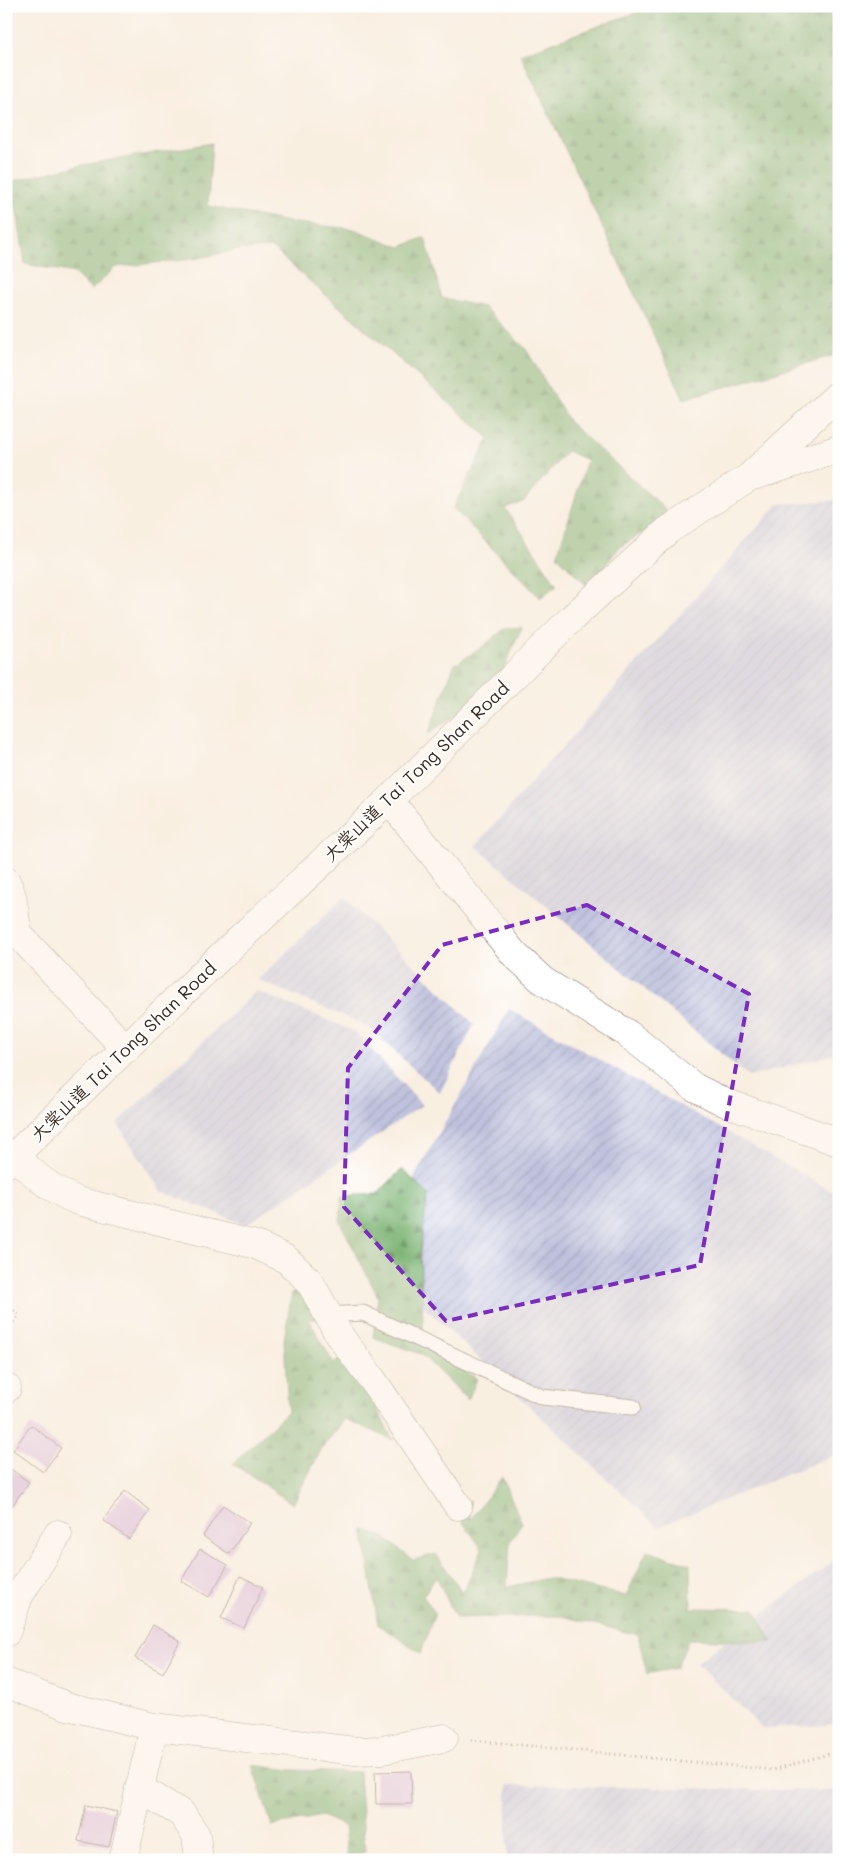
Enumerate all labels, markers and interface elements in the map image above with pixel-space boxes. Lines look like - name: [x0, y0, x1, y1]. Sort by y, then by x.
- street label: 大棠山道 Tai Tong Shan Road: [318, 676, 514, 866]
- street label: 大棠山道 Tai Tong Shan Road: [25, 956, 221, 1146]

